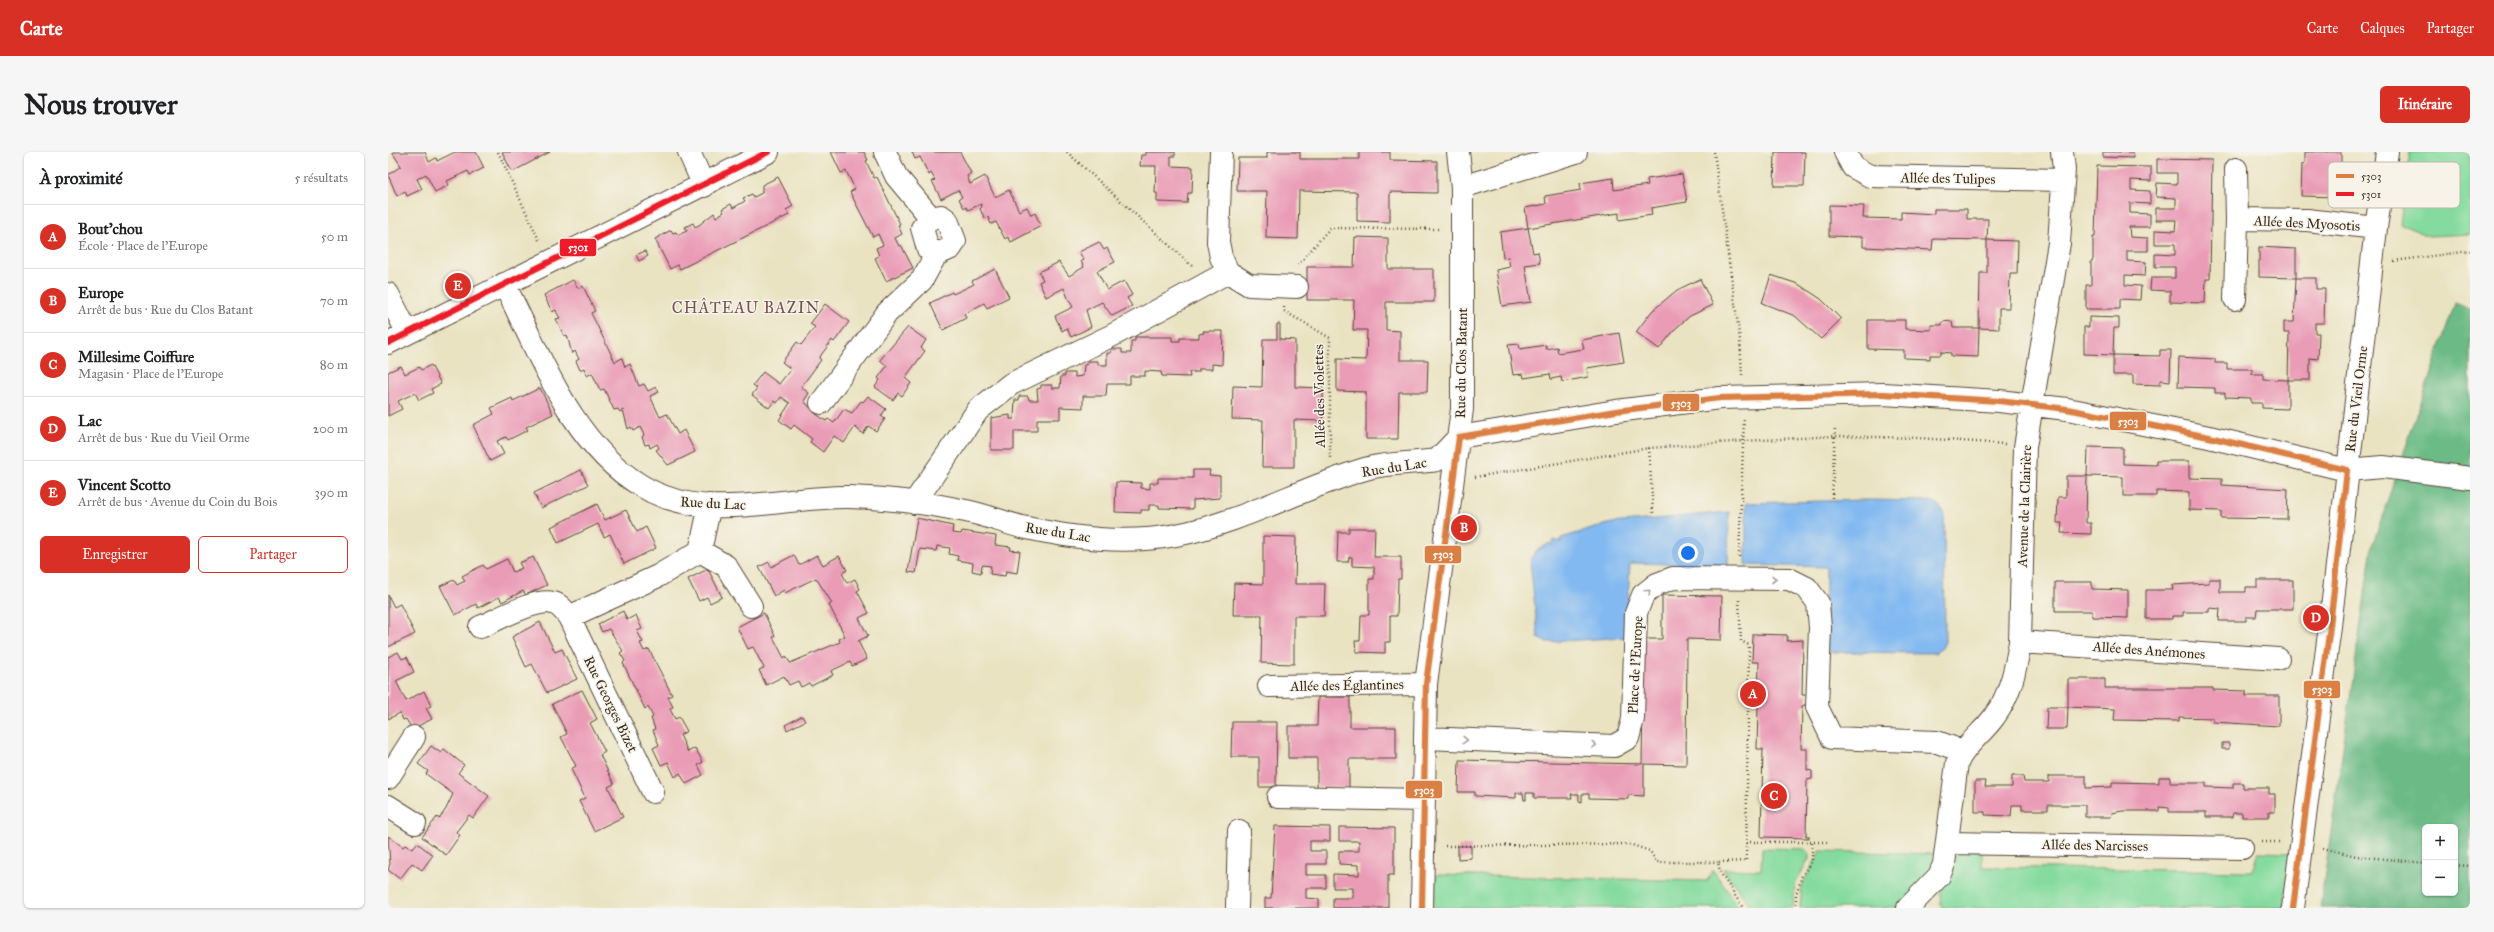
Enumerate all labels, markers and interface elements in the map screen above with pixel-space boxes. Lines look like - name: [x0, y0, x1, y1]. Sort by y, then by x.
- text: Carte: [20, 17, 63, 40]
- text: Carte: [2307, 20, 2338, 37]
- text: Calques: [2360, 20, 2405, 37]
- text: Partager: [2427, 20, 2474, 37]
- button: Itinéraire: [2380, 86, 2470, 123]
- text: Nous trouver: [24, 87, 177, 122]
- legend: [2328, 162, 2460, 208]
- text: À proximité: [40, 168, 123, 189]
- street label: Allée des Tulipes: [1899, 169, 1996, 188]
- text: 5 résultats: [294, 170, 348, 186]
- text: 5303: [2361, 170, 2381, 183]
- text: 5301: [2361, 188, 2381, 201]
- street label: Allée des Myosotis: [2252, 212, 2361, 235]
- text: Bout'chou: [78, 220, 143, 238]
- text: A: [49, 229, 57, 245]
- text: 50 m: [321, 229, 348, 245]
- text: École · Place de l'Europe: [78, 238, 208, 254]
- line badge: 5301: [559, 238, 597, 257]
- text: 5301: [568, 241, 589, 255]
- pin: E: [445, 271, 471, 301]
- text: Europe: [78, 284, 124, 302]
- text: B: [49, 293, 57, 309]
- text: 70 m: [320, 293, 348, 309]
- district label: CHÂTEAU BAZIN: [672, 297, 820, 317]
- text: Arrêt de bus · Rue du Clos Batant: [78, 302, 253, 318]
- street label: Rue du Clos Batant: [1452, 308, 1471, 418]
- street label: Allée des Violettes: [1310, 344, 1329, 449]
- street label: Rue du Vieil Orme: [2342, 345, 2371, 453]
- text: Millesime Coiffure: [78, 348, 194, 366]
- text: C: [49, 357, 57, 373]
- text: 80 m: [320, 357, 348, 373]
- text: Magasin · Place de l'Europe: [78, 366, 223, 382]
- line badge: 5303: [1662, 393, 1700, 412]
- text: 5303: [1671, 397, 1691, 411]
- line badge: 5303: [2109, 411, 2147, 431]
- text: Lac: [78, 412, 102, 430]
- text: 5303: [2118, 415, 2138, 429]
- text: D: [48, 421, 58, 437]
- text: 200 m: [313, 421, 348, 437]
- text: Arrêt de bus · Rue du Vieil Orme: [78, 430, 250, 446]
- street label: Avenue de la Clairière: [2014, 444, 2035, 569]
- street label: Rue du Lac: [1360, 454, 1428, 481]
- text: Vincent Scotto: [78, 476, 171, 494]
- text: E: [48, 485, 58, 501]
- text: 390 m: [315, 485, 348, 501]
- street label: Rue du Lac: [680, 493, 746, 514]
- text: Arrêt de bus · Avenue du Coin du Bois: [78, 494, 277, 510]
- pin: B: [1451, 513, 1477, 543]
- street label: Rue du Lac: [1024, 519, 1092, 546]
- button: Enregistrer: [40, 536, 190, 573]
- button: Partager: [198, 536, 348, 573]
- your location: [1678, 543, 1698, 563]
- line badge: 5303: [1424, 545, 1462, 564]
- text: 5303: [1433, 548, 1453, 562]
- one-way arrow: [1771, 574, 1777, 583]
- one-way arrow: [1643, 589, 1651, 596]
- pin: D: [2303, 603, 2329, 633]
- street label: Place de l'Europe: [1624, 615, 1647, 715]
- street label: Allée des Anémones: [2091, 638, 2206, 663]
- street label: Rue Georges Bizet: [580, 653, 641, 755]
- street label: Allée des Églantines: [1289, 674, 1404, 695]
- pin: A: [1740, 679, 1766, 709]
- line badge: 5303: [2303, 680, 2341, 699]
- text: 5303: [2312, 683, 2332, 697]
- one-way arrow: [1462, 735, 1468, 744]
- one-way arrow: [1592, 741, 1598, 749]
- line badge: 5303: [1405, 780, 1443, 799]
- pin: C: [1761, 781, 1787, 811]
- text: 5303: [1414, 784, 1434, 798]
- map controls: [2422, 824, 2458, 896]
- button: +: [2422, 824, 2458, 860]
- street label: Allée des Narcisses: [2041, 836, 2148, 855]
- button: −: [2422, 860, 2458, 896]

